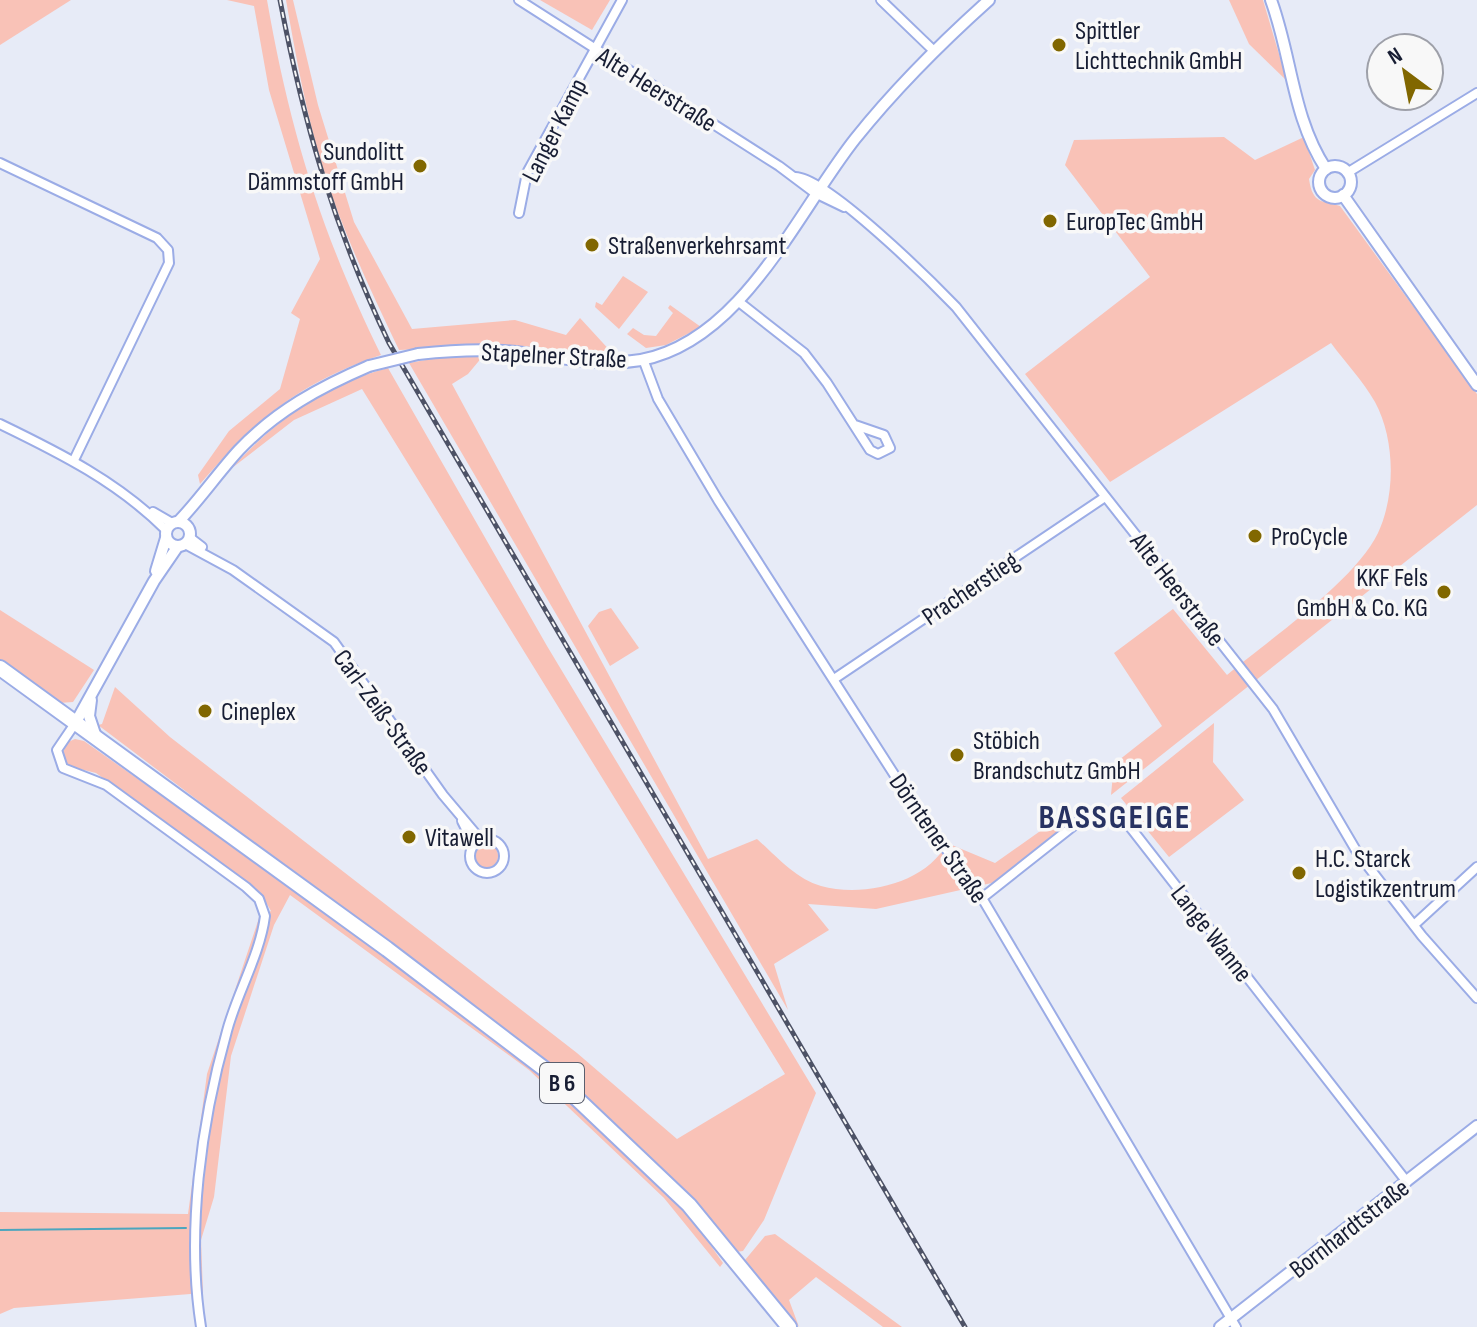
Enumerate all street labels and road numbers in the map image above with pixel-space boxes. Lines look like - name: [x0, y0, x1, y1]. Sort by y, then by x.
- street label: Alte Heerstraße: [590, 41, 722, 139]
- street label: Langer Kamp: [516, 74, 595, 188]
- street label: Stapelner Straße: [480, 337, 627, 376]
- street label: Alte Heerstraße: [1122, 526, 1231, 653]
- street label: Pracherstieg: [917, 546, 1025, 633]
- street label: Carl-Zeiß-Straße: [326, 644, 438, 782]
- street label: Dörntener Straße: [882, 768, 994, 910]
- street label: Lange Wanne: [1163, 879, 1258, 989]
- road number: B 6: [540, 1063, 584, 1103]
- street label: Bornhardtstraße: [1284, 1173, 1416, 1286]

